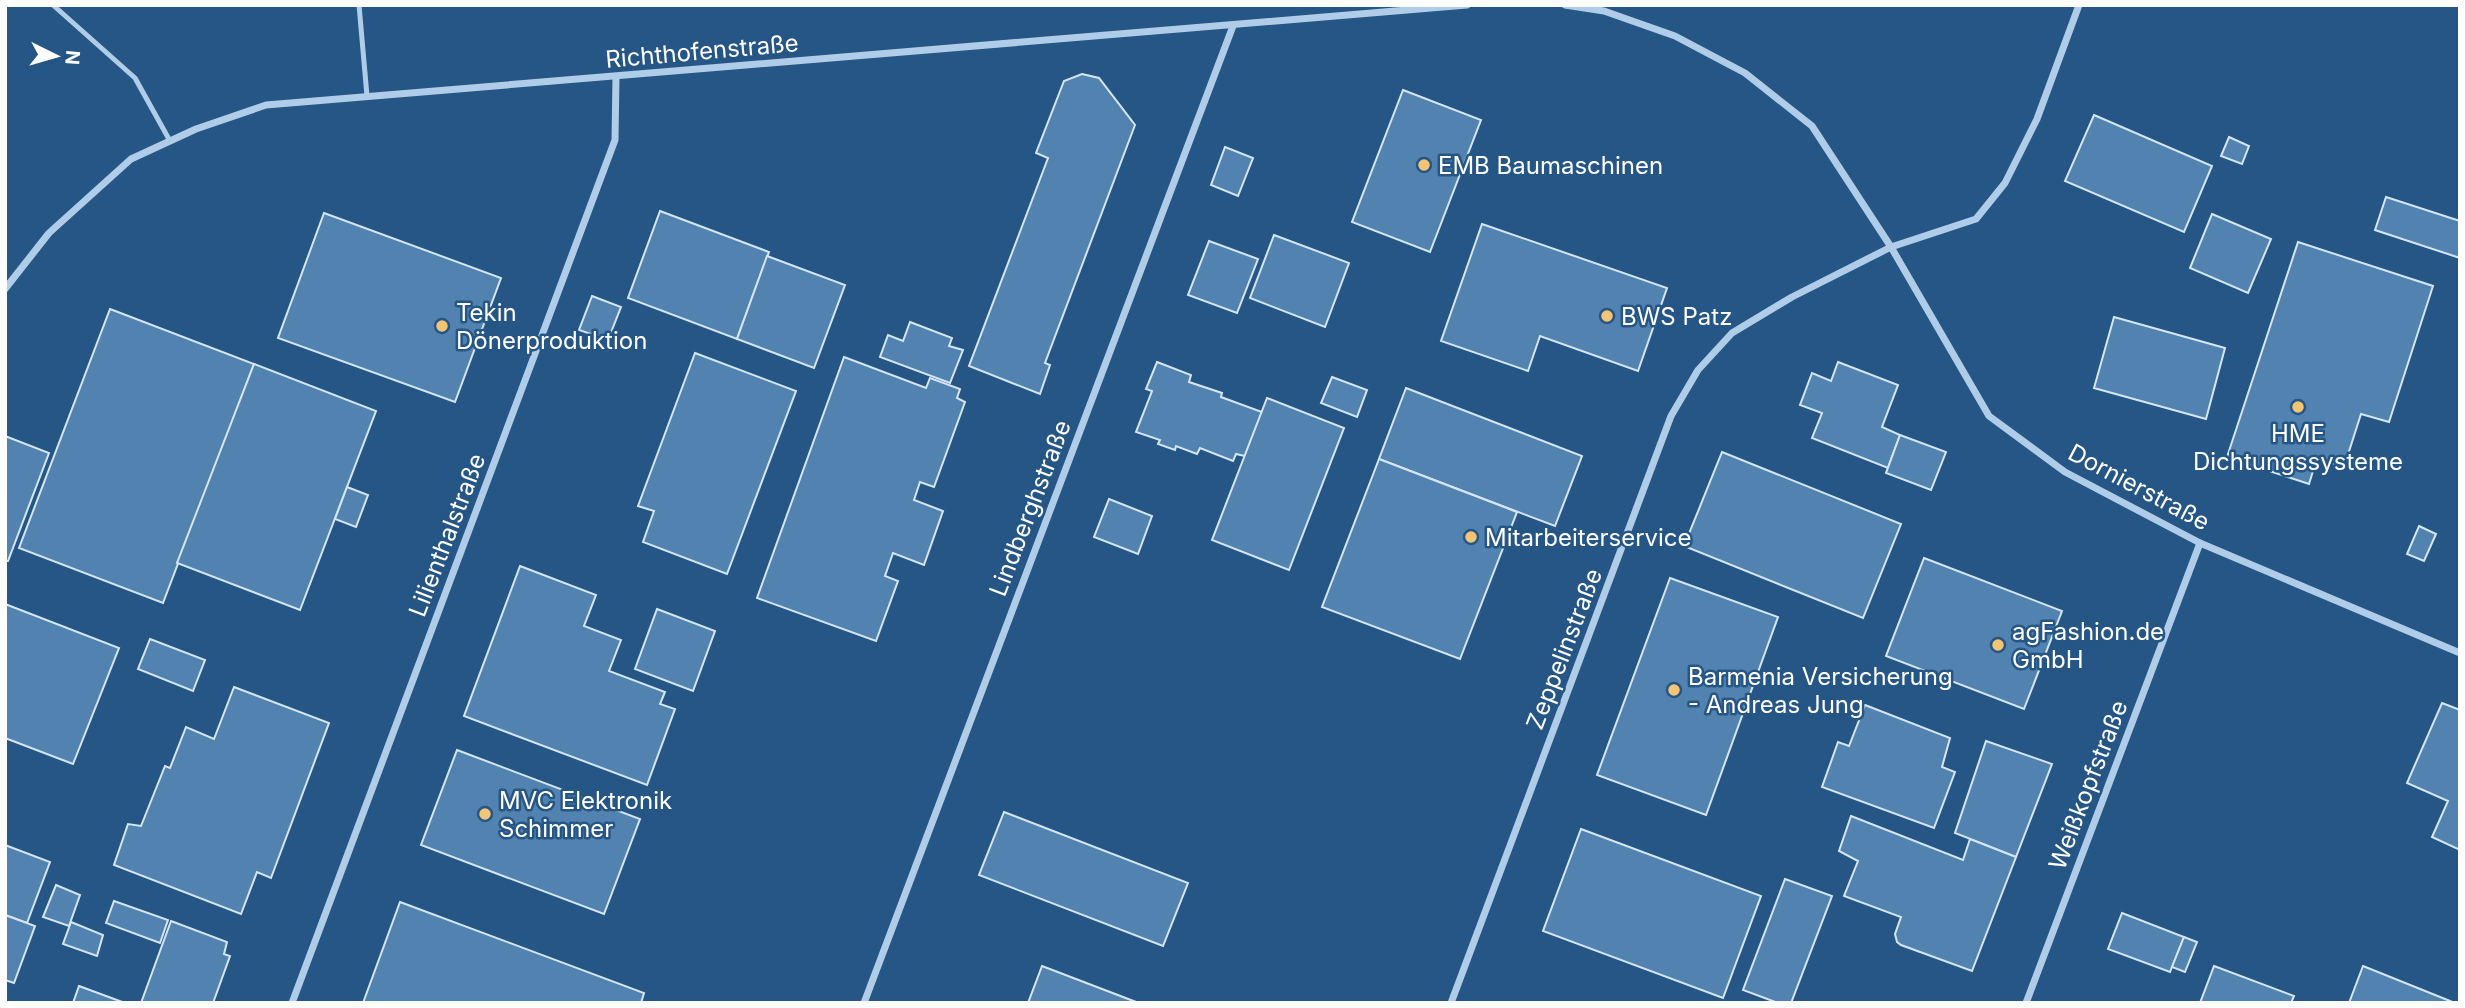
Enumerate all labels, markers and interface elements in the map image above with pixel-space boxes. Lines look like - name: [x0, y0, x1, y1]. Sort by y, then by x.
- north arrow: [21, 21, 91, 91]
- street label: Richthofenstraße: [604, 28, 800, 74]
- text: N: [60, 49, 85, 66]
- place label: EMB Baumaschinen: [1438, 151, 1663, 180]
- marker: EMB Baumaschinen: [1416, 157, 1432, 173]
- place label: Tekin Dönerproduktion: [456, 298, 647, 355]
- place label: BWS Patz: [1621, 302, 1732, 331]
- marker: BWS Patz: [1599, 308, 1615, 324]
- marker: Tekin Dönerproduktion: [434, 318, 450, 334]
- marker: HME Dichtungssysteme: [2290, 399, 2306, 415]
- street label: Lindberghstraße: [983, 416, 1077, 600]
- place label: HME Dichtungssysteme: [2193, 419, 2403, 476]
- street label: Dornierstraße: [2063, 438, 2215, 536]
- street label: Lilienthalstraße: [403, 449, 491, 621]
- place label: Mitarbeiterservice: [1485, 523, 1692, 552]
- marker: Mitarbeiterservice: [1463, 529, 1479, 545]
- street label: Zeppelinstraße: [1520, 564, 1608, 734]
- place label: agFashion.de GmbH: [2012, 617, 2164, 674]
- marker: agFashion.de GmbH: [1990, 637, 2006, 653]
- place label: Barmenia Versicherung - Andreas Jung: [1688, 662, 1953, 719]
- marker: Barmenia Versicherung - Andreas Jung: [1666, 682, 1682, 698]
- street label: Weißkopfstraße: [2042, 696, 2134, 874]
- place label: MVC Elektronik Schimmer: [499, 786, 672, 843]
- marker: MVC Elektronik Schimmer: [477, 806, 493, 822]

